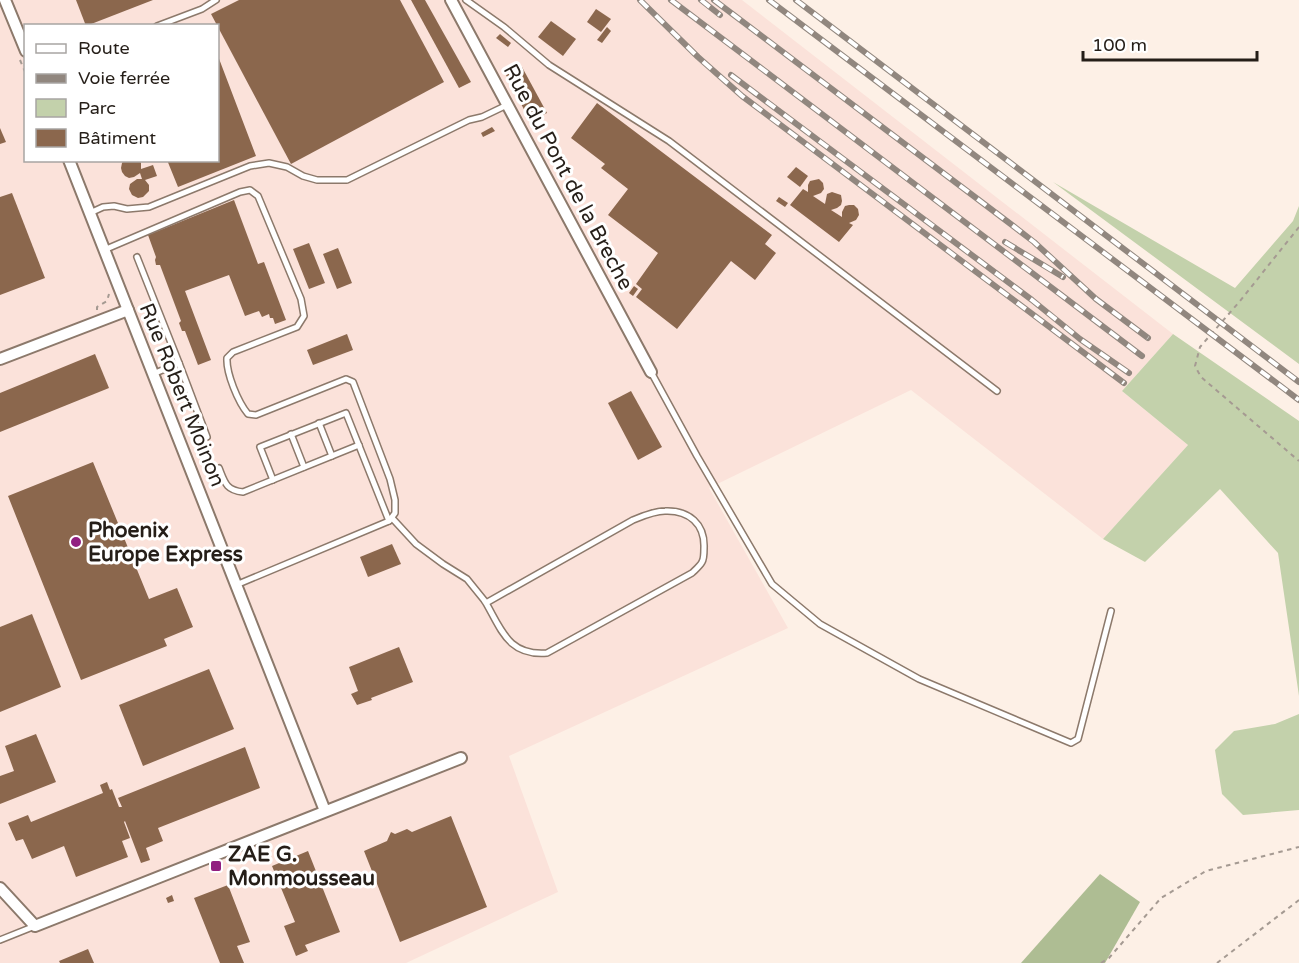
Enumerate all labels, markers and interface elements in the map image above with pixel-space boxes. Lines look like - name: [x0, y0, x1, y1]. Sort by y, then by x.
- legend: [24, 24, 219, 162]
- scale bar: [1083, 24, 1257, 62]
- text: 100 m: [1092, 34, 1147, 56]
- text: Route: [78, 37, 130, 59]
- street label: Rue du Pont de la Breche: [498, 60, 638, 294]
- text: Voie ferrée: [78, 67, 170, 89]
- text: Parc: [78, 97, 116, 119]
- text: Bâtiment: [78, 127, 156, 149]
- street label: Rue Robert Moinon: [134, 300, 230, 490]
- place label: Phoenix Europe Express: [88, 518, 243, 567]
- marker: Phoenix Europe Express: [69, 535, 83, 549]
- place label: ZAE G. Monmousseau: [228, 842, 375, 891]
- marker: ZAE G. Monmousseau: [209, 859, 223, 873]

